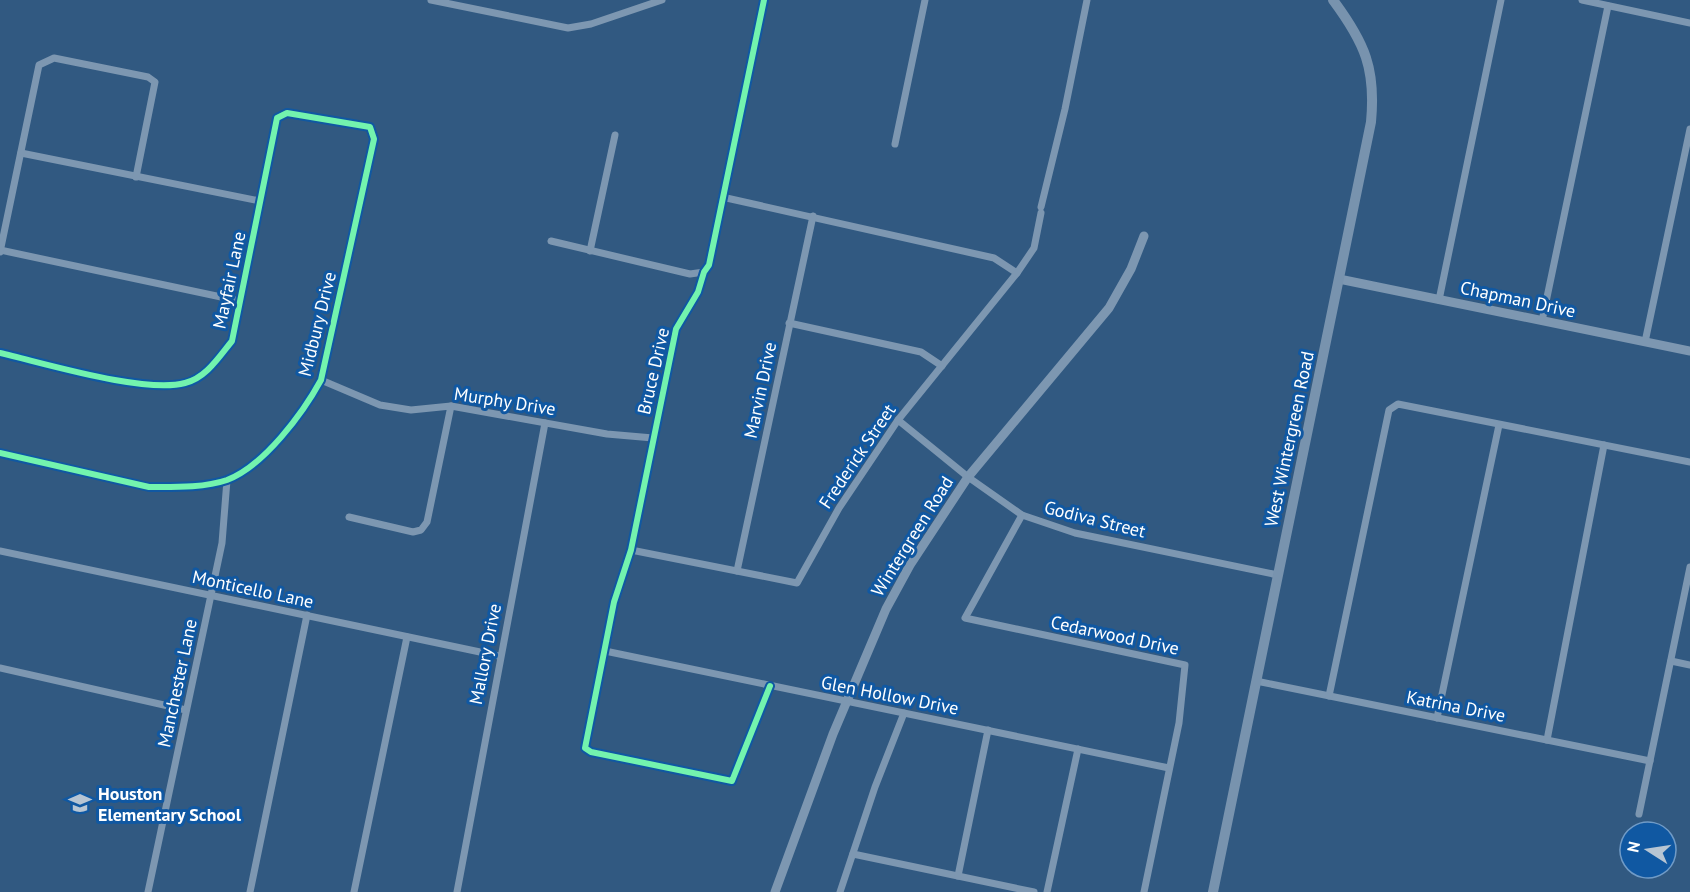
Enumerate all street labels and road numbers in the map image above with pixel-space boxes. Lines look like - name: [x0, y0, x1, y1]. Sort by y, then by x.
- street label: Mayfair Lane: [207, 229, 251, 331]
- street label: Midbury Drive: [293, 269, 341, 379]
- street label: Chapman Drive: [1458, 276, 1578, 322]
- street label: Bruce Drive: [632, 325, 674, 417]
- street label: Marvin Drive: [739, 340, 781, 440]
- street label: West Wintergreen Road: [1259, 349, 1319, 529]
- street label: Murphy Drive: [453, 382, 557, 420]
- street label: Frederick Street: [814, 399, 900, 513]
- street label: Wintergreen Road: [866, 472, 958, 600]
- street label: Godiva Street: [1042, 495, 1148, 543]
- street label: Monticello Lane: [190, 565, 316, 613]
- street label: Mallory Drive: [464, 602, 506, 706]
- street label: Cedarwood Drive: [1049, 610, 1181, 660]
- street label: Manchester Lane: [152, 617, 202, 749]
- street label: Glen Hollow Drive: [819, 670, 961, 720]
- street label: Katrina Drive: [1405, 685, 1507, 727]

